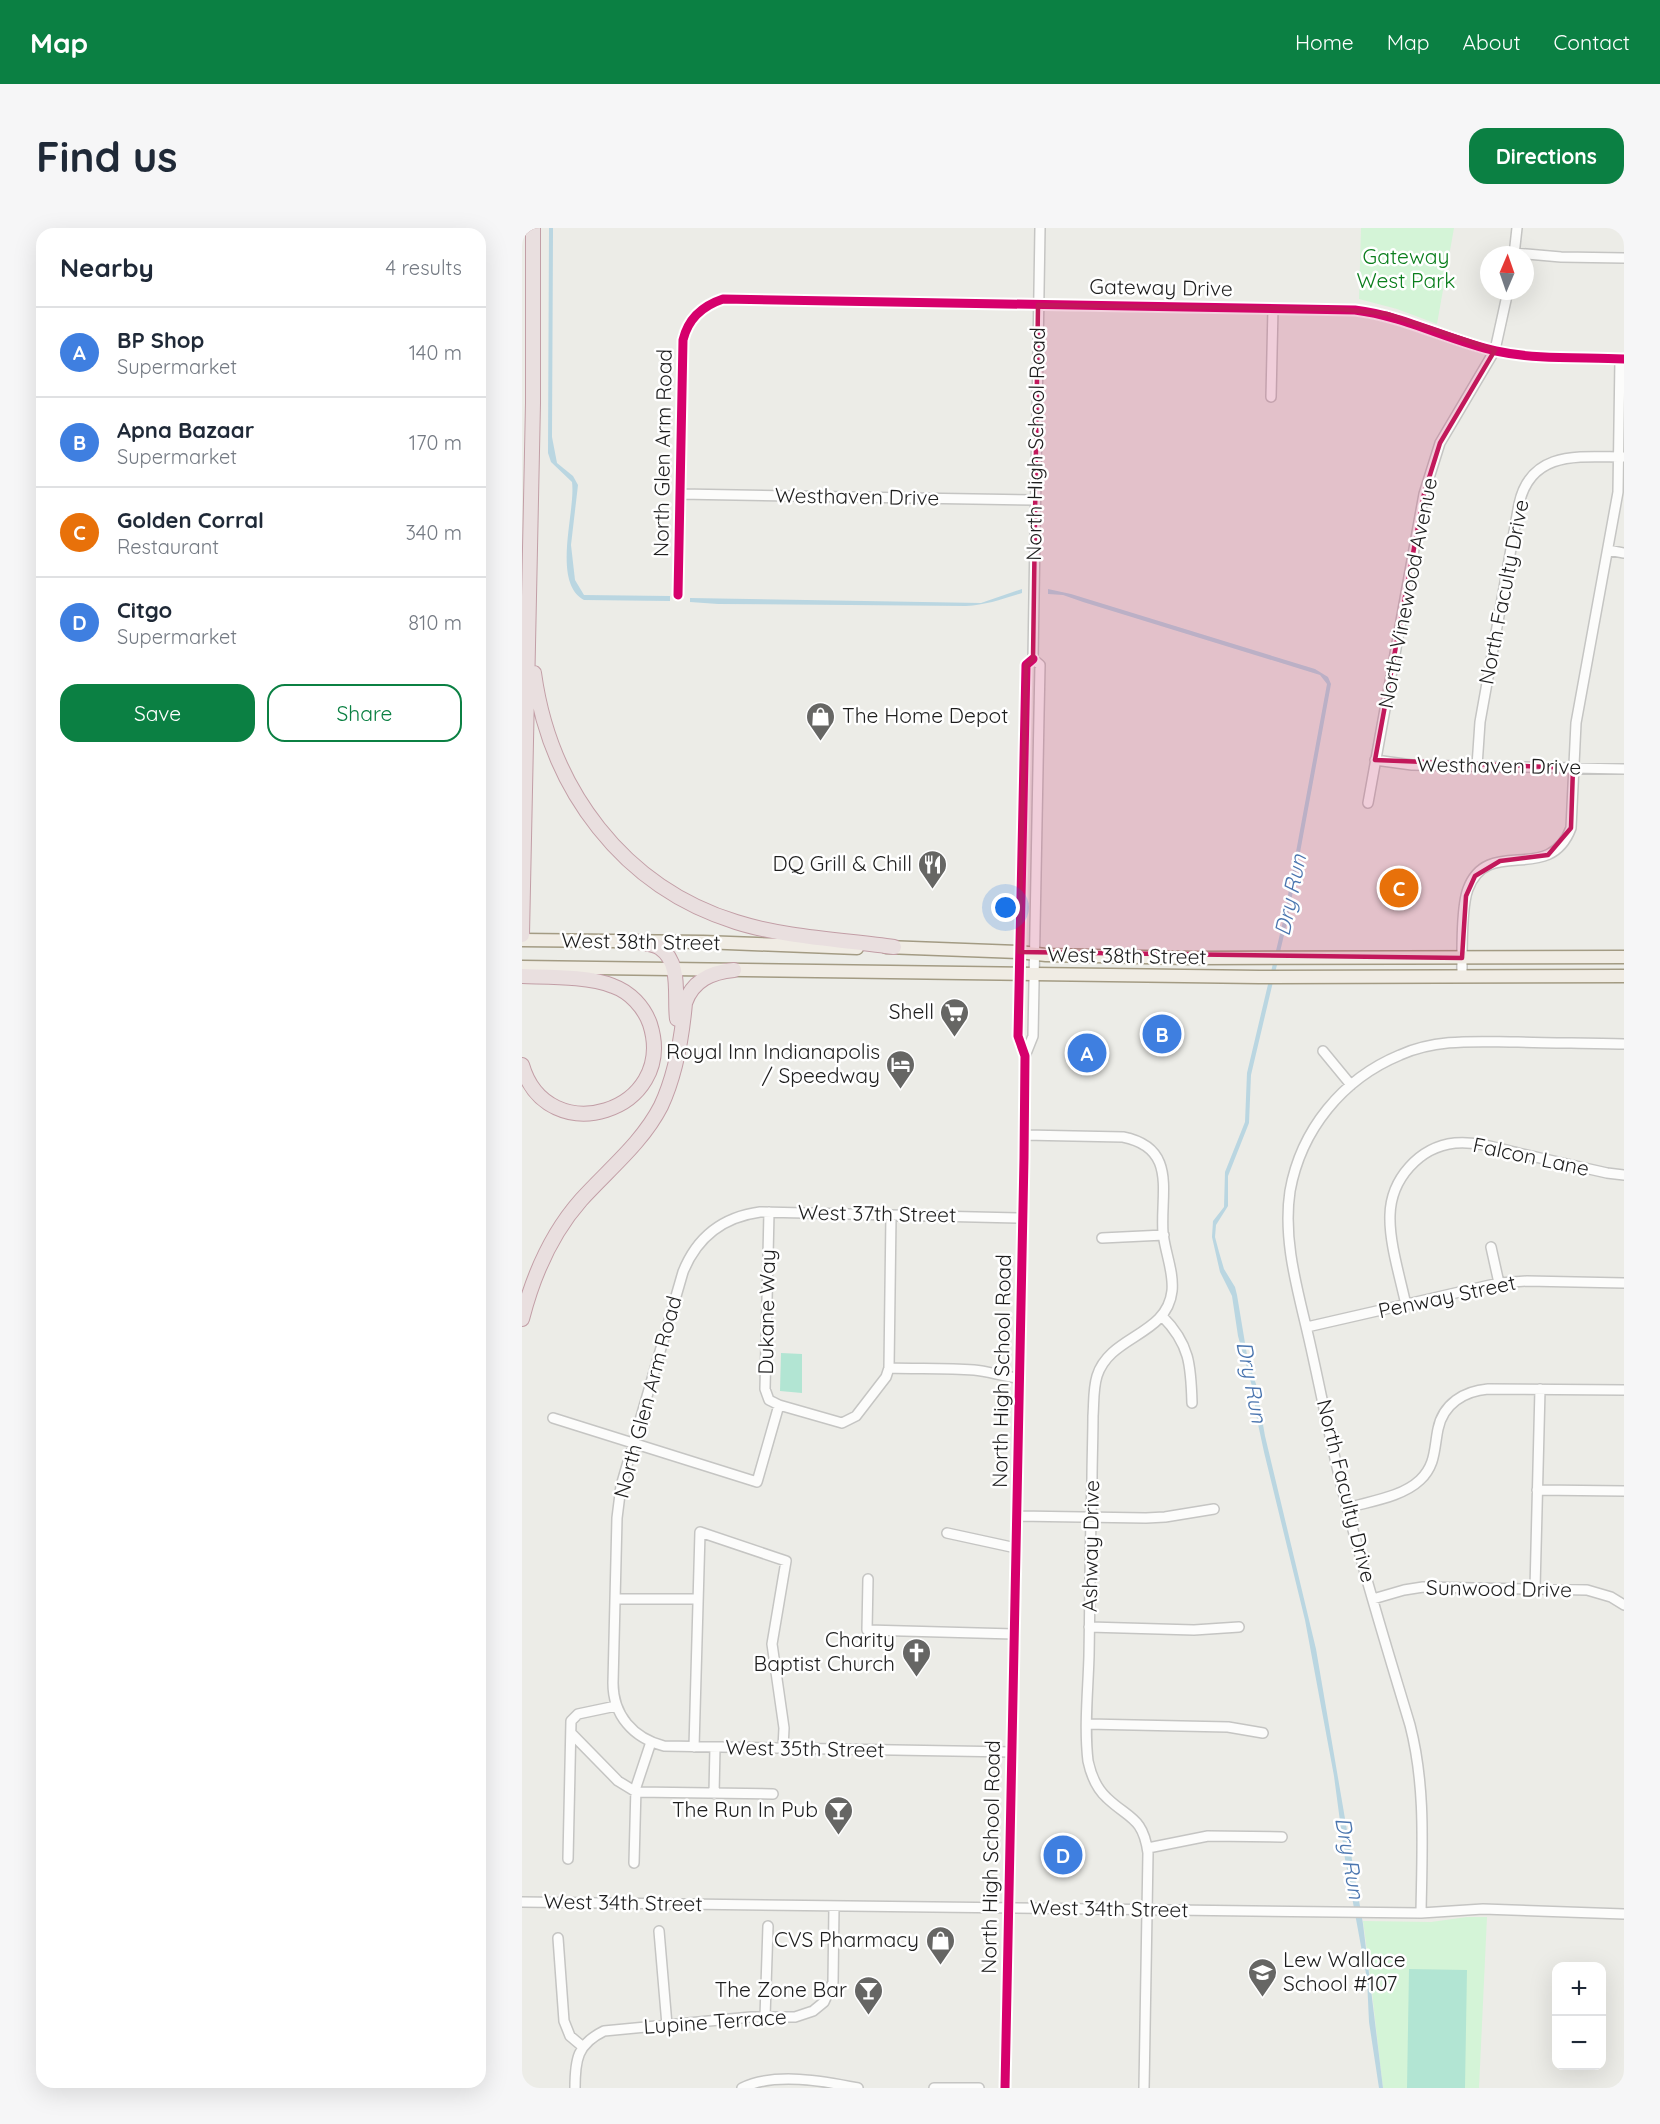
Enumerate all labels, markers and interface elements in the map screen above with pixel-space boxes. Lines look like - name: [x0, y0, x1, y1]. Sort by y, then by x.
- text: Map: [30, 25, 88, 60]
- text: Home: [1295, 29, 1354, 55]
- text: Map: [1387, 29, 1430, 55]
- text: About: [1463, 29, 1521, 55]
- text: Contact: [1554, 29, 1630, 55]
- button: Directions: [1469, 128, 1624, 184]
- text: Find us: [36, 130, 178, 183]
- park label: Gateway West Park: [1357, 243, 1456, 293]
- north arrow: [1480, 246, 1534, 300]
- text: Nearby: [60, 251, 154, 284]
- text: 4 results: [386, 255, 462, 280]
- street label: Gateway Drive: [1089, 273, 1233, 301]
- text: BP Shop: [117, 326, 204, 354]
- street label: North High School Road: [1020, 327, 1050, 561]
- text: A: [73, 340, 86, 365]
- text: 140 m: [409, 340, 462, 365]
- street label: North Glen Arm Road: [647, 349, 677, 557]
- text: Supermarket: [117, 354, 237, 379]
- text: Apna Bazaar: [117, 416, 254, 444]
- text: B: [73, 430, 86, 455]
- text: 170 m: [409, 430, 462, 455]
- text: Supermarket: [117, 444, 237, 469]
- street label: North Vinewood Avenue: [1372, 475, 1442, 711]
- street label: Westhaven Drive: [775, 482, 939, 510]
- street label: North Faculty Drive: [1472, 497, 1534, 687]
- text: Golden Corral: [117, 506, 264, 534]
- text: C: [73, 520, 86, 545]
- text: 340 m: [405, 520, 462, 545]
- text: Restaurant: [117, 534, 219, 559]
- text: Citgo: [117, 596, 172, 624]
- text: D: [72, 610, 87, 635]
- text: 810 m: [408, 610, 462, 635]
- text: Supermarket: [117, 624, 237, 649]
- button: Save: [60, 684, 255, 742]
- button: Share: [267, 684, 462, 742]
- shop icon: The Home Depot: [805, 700, 837, 742]
- place label: The Home Depot: [842, 702, 1008, 728]
- street label: Westhaven Drive: [1417, 751, 1581, 779]
- restaurant icon: DQ Grill & Chill: [917, 848, 949, 890]
- place label: DQ Grill & Chill: [773, 850, 912, 876]
- water label: Dry Run: [1268, 850, 1313, 938]
- pin: C: [1380, 866, 1418, 910]
- your location: [991, 893, 1020, 922]
- street label: West 38th Street: [561, 927, 721, 955]
- street label: West 38th Street: [1047, 941, 1207, 969]
- supermarket icon: Shell: [939, 996, 971, 1038]
- place label: Shell: [889, 998, 934, 1024]
- pin: B: [1142, 1012, 1182, 1056]
- pin: A: [1068, 1030, 1106, 1076]
- place label: Royal Inn Indianapolis / Speedway: [666, 1038, 880, 1088]
- hotel icon: Royal Inn Indianapolis / Speedway: [885, 1048, 917, 1090]
- street label: Falcon Lane: [1471, 1131, 1592, 1181]
- street label: West 37th Street: [798, 1199, 956, 1227]
- street label: Dukane Way: [752, 1249, 780, 1375]
- street label: North High School Road: [986, 1254, 1016, 1488]
- street label: Penway Street: [1376, 1269, 1518, 1323]
- street label: North Glen Arm Road: [608, 1293, 687, 1501]
- water label: Dry Run: [1230, 1339, 1274, 1426]
- street label: North Faculty Drive: [1312, 1396, 1382, 1585]
- street label: Ashway Drive: [1076, 1480, 1104, 1612]
- street label: Sunwood Drive: [1426, 1574, 1572, 1602]
- place label: Charity Baptist Church: [754, 1626, 895, 1676]
- church icon: Charity Baptist Church: [900, 1636, 932, 1678]
- street label: West 35th Street: [725, 1734, 885, 1762]
- street label: North High School Road: [975, 1740, 1005, 1974]
- bar icon: The Run In Pub: [823, 1794, 855, 1836]
- place label: The Run In Pub: [672, 1796, 818, 1822]
- water label: Dry Run: [1329, 1815, 1371, 1902]
- pin: D: [1044, 1832, 1082, 1878]
- street label: West 34th Street: [543, 1888, 703, 1916]
- street label: West 34th Street: [1029, 1894, 1189, 1922]
- shop icon: CVS Pharmacy: [924, 1924, 956, 1966]
- place label: CVS Pharmacy: [774, 1926, 919, 1952]
- place label: Lew Wallace School #107: [1283, 1946, 1406, 1996]
- school or university icon: Lew Wallace School #107: [1246, 1956, 1278, 1998]
- map controls: [1552, 1962, 1606, 2070]
- button: +: [1552, 1962, 1606, 2016]
- bar icon: The Zone Bar: [852, 1974, 884, 2016]
- place label: The Zone Bar: [714, 1976, 847, 2002]
- street label: Lupine Terrace: [642, 2003, 787, 2039]
- button: −: [1552, 2016, 1606, 2070]

